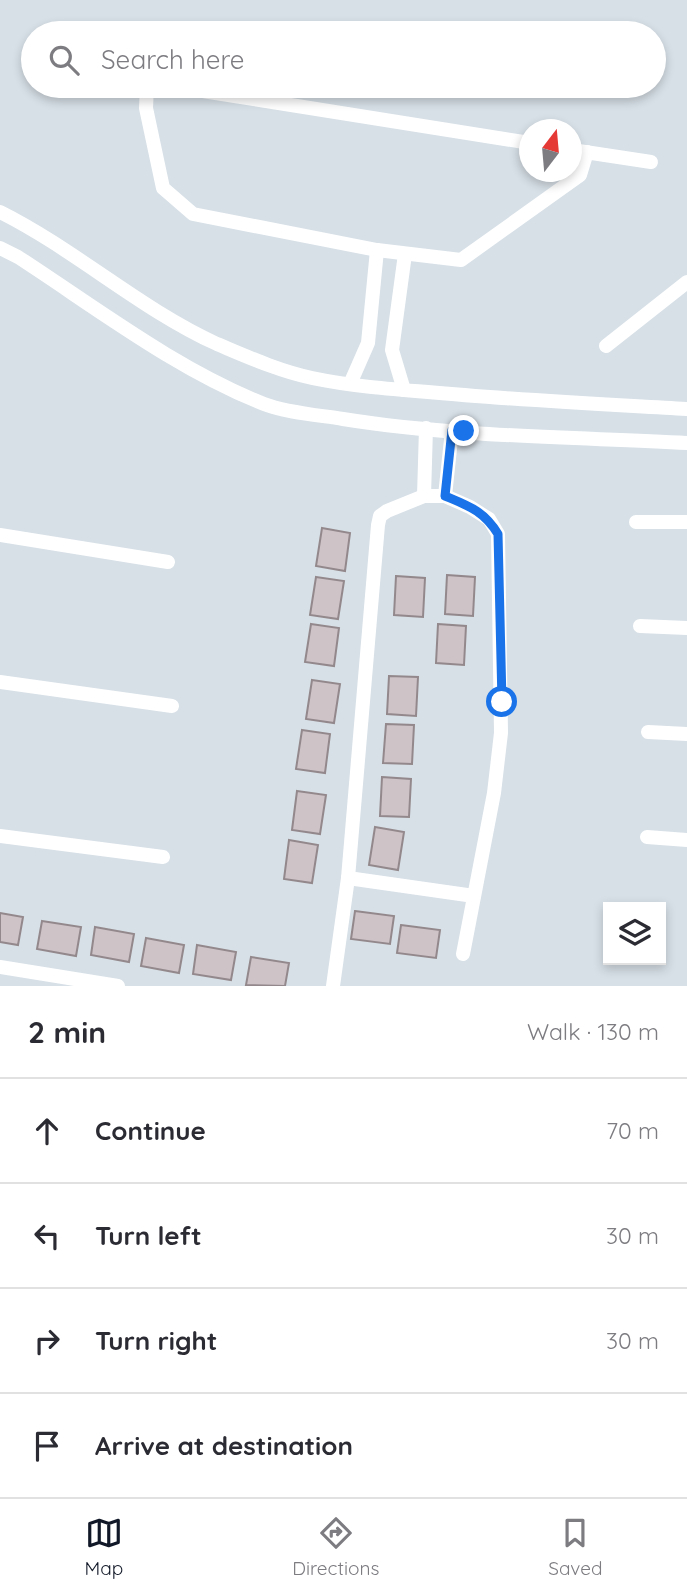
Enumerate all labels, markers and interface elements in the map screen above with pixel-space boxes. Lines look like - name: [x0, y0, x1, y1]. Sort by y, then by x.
- search box: [21, 21, 666, 98]
- icon: search: [45, 41, 83, 79]
- text: Search here: [101, 43, 245, 76]
- north arrow: [519, 119, 582, 182]
- route end: [448, 415, 479, 446]
- route start: [486, 686, 517, 717]
- map controls: [603, 902, 666, 965]
- button: layers: [603, 902, 666, 965]
- text: 2 min: [28, 1013, 106, 1051]
- text: Walk · 130 m: [527, 1017, 659, 1046]
- icon: ahead: [28, 1112, 66, 1150]
- text: Continue: [95, 1114, 206, 1147]
- text: 70 m: [606, 1116, 659, 1145]
- icon: left: [28, 1217, 66, 1255]
- text: Turn left: [95, 1219, 202, 1252]
- text: 30 m: [606, 1221, 659, 1250]
- icon: right: [28, 1322, 66, 1360]
- text: Turn right: [95, 1324, 217, 1357]
- text: 30 m: [606, 1326, 659, 1355]
- icon: arrive: [28, 1427, 66, 1465]
- text: Arrive at destination: [95, 1429, 353, 1462]
- tab: Map: [85, 1514, 123, 1580]
- tab: Directions: [292, 1514, 379, 1580]
- tab: Saved: [548, 1514, 603, 1580]

